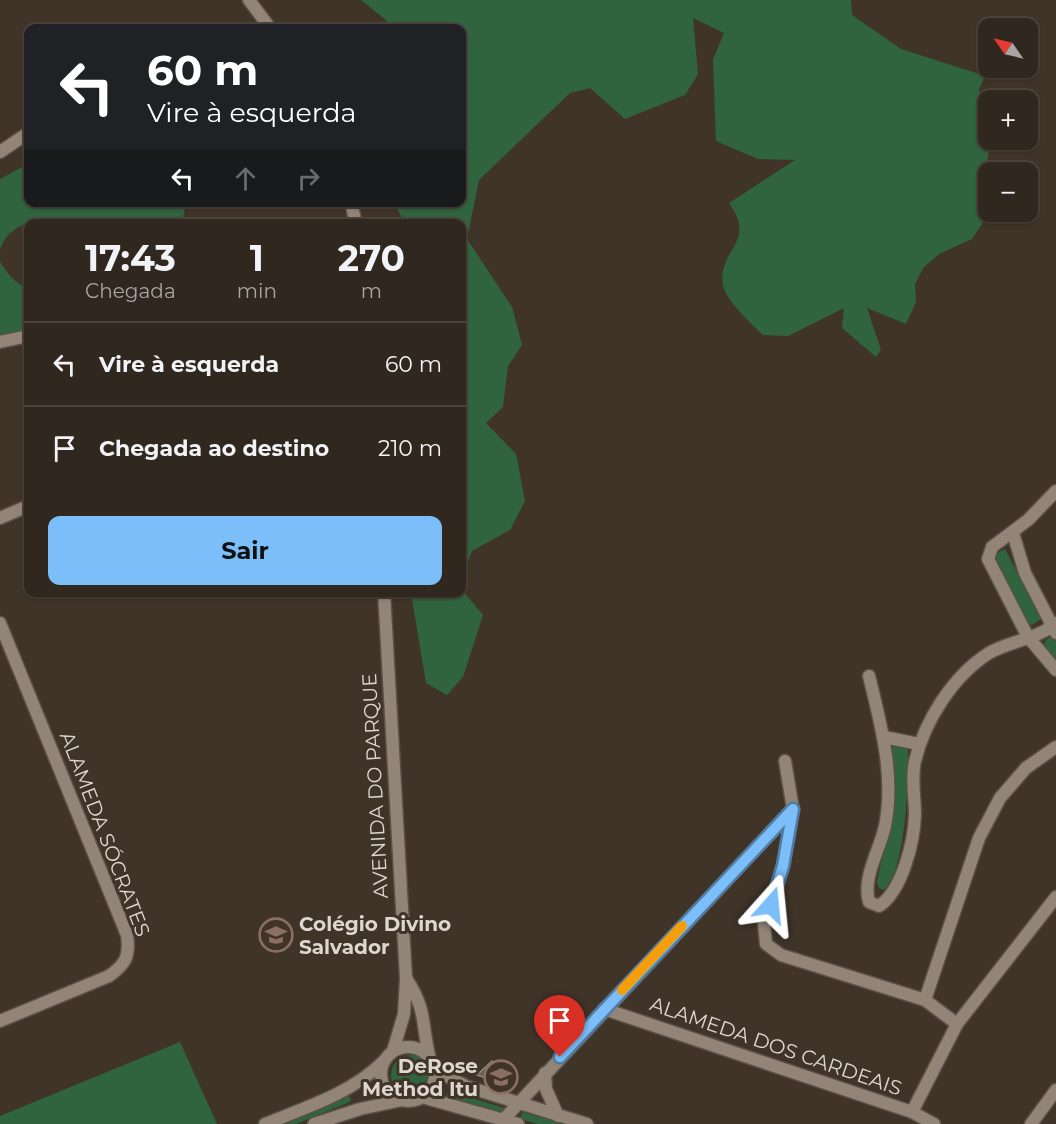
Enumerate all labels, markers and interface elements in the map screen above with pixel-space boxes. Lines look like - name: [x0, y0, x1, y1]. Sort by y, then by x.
- north arrow: [978, 18, 1038, 78]
- map controls: [978, 18, 1038, 222]
- text: 60 m: [147, 44, 258, 96]
- icon: left: [48, 48, 126, 126]
- button: +: [978, 90, 1038, 150]
- text: Vire à esquerda: [147, 96, 356, 129]
- icon: left: [166, 162, 199, 195]
- icon: ahead: [229, 162, 262, 195]
- icon: right: [292, 162, 325, 195]
- button: −: [978, 162, 1038, 222]
- text: 17:43: [85, 236, 176, 280]
- text: 1: [250, 236, 264, 280]
- text: 270: [338, 236, 405, 280]
- text: Chegada: [85, 279, 176, 303]
- text: min: [237, 279, 277, 303]
- text: m: [361, 279, 382, 303]
- icon: left: [48, 348, 81, 381]
- text: Vire à esquerda: [99, 351, 279, 378]
- text: 60 m: [385, 351, 442, 378]
- icon: arrive: [48, 432, 81, 465]
- text: Chegada ao destino: [99, 435, 329, 462]
- text: 210 m: [378, 435, 442, 462]
- button: Sair: [48, 516, 442, 585]
- street label: AVENIDA DO PARQUE: [357, 673, 393, 899]
- street label: ALAMEDA SÓCRATES: [55, 728, 155, 940]
- position arrow: [739, 873, 803, 937]
- place label: Colégio Divino Salvador: [299, 912, 451, 959]
- school or university icon: Colégio Divino Salvador: [258, 917, 294, 953]
- street label: ALAMEDA DOS CARDEAIS: [647, 992, 905, 1100]
- pin: [534, 995, 585, 1057]
- icon: arrive: [543, 1004, 576, 1037]
- place label: DeRose Method Itu: [362, 1054, 478, 1101]
- school or university icon: DeRose Method Itu: [483, 1059, 519, 1095]

